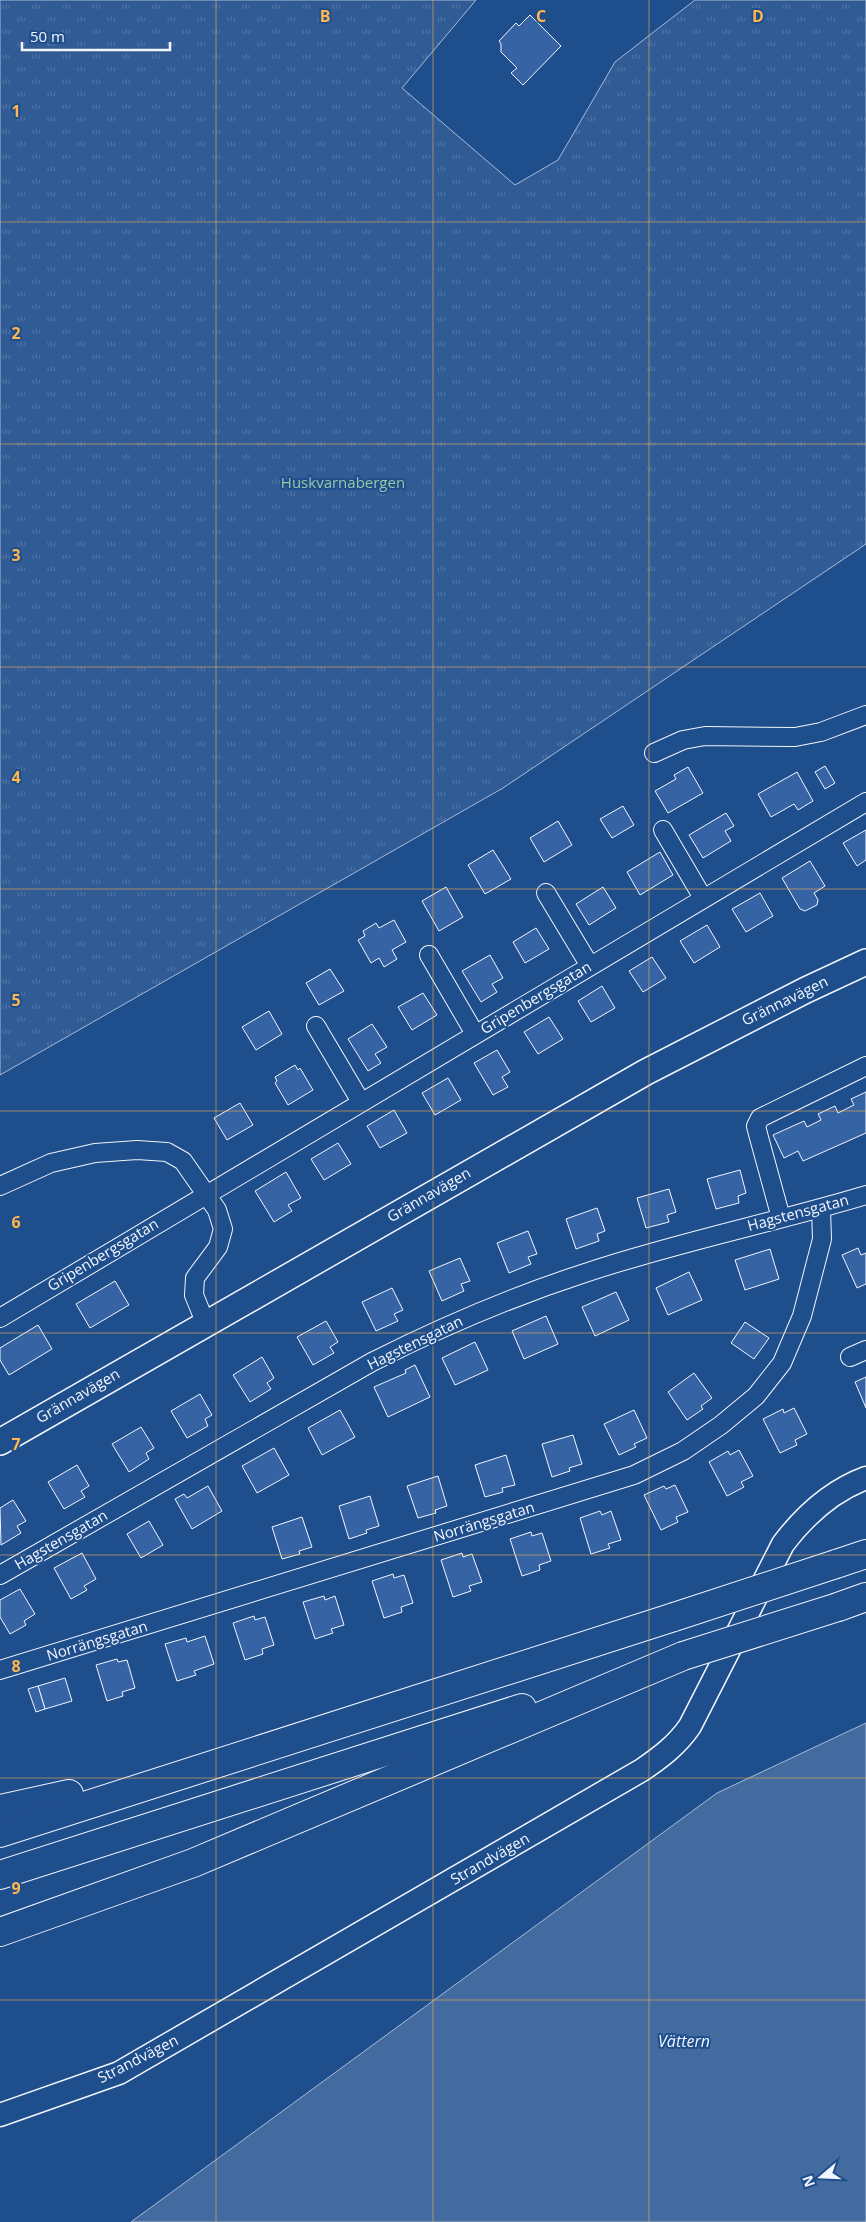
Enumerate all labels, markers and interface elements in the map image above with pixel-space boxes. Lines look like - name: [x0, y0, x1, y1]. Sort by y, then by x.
- text: B: [320, 5, 330, 27]
- text: C: [536, 5, 546, 27]
- text: D: [752, 5, 764, 27]
- scale bar: [22, 20, 170, 52]
- text: 50 m: [30, 26, 65, 46]
- text: 1: [11, 100, 21, 122]
- text: 2: [11, 322, 21, 344]
- park label: Huskvarnabergen: [281, 472, 405, 492]
- text: 3: [11, 544, 21, 566]
- text: 4: [11, 766, 21, 788]
- street label: Gripenbergsgatan: [476, 956, 595, 1038]
- street label: Grännavägen: [738, 971, 831, 1030]
- text: 5: [11, 989, 21, 1011]
- street label: Grännavägen: [383, 1162, 474, 1226]
- street label: Hagstensgatan: [745, 1189, 851, 1235]
- text: 6: [11, 1211, 21, 1233]
- street label: Gripenbergsgatan: [43, 1213, 162, 1295]
- street label: Hagstensgatan: [363, 1310, 466, 1374]
- street label: Grännavägen: [32, 1363, 123, 1427]
- text: 7: [11, 1433, 21, 1455]
- street label: Norrängsgatan: [431, 1496, 537, 1546]
- street label: Hagstensgatan: [10, 1504, 111, 1574]
- street label: Norrängsgatan: [44, 1615, 150, 1665]
- text: 8: [11, 1655, 21, 1677]
- street label: Strandvägen: [446, 1827, 533, 1889]
- text: 9: [11, 1877, 21, 1899]
- street label: Strandvägen: [94, 2029, 181, 2087]
- water label: Vättern: [658, 2030, 710, 2052]
- north arrow: [796, 2152, 846, 2202]
- text: N: [797, 2173, 819, 2190]

